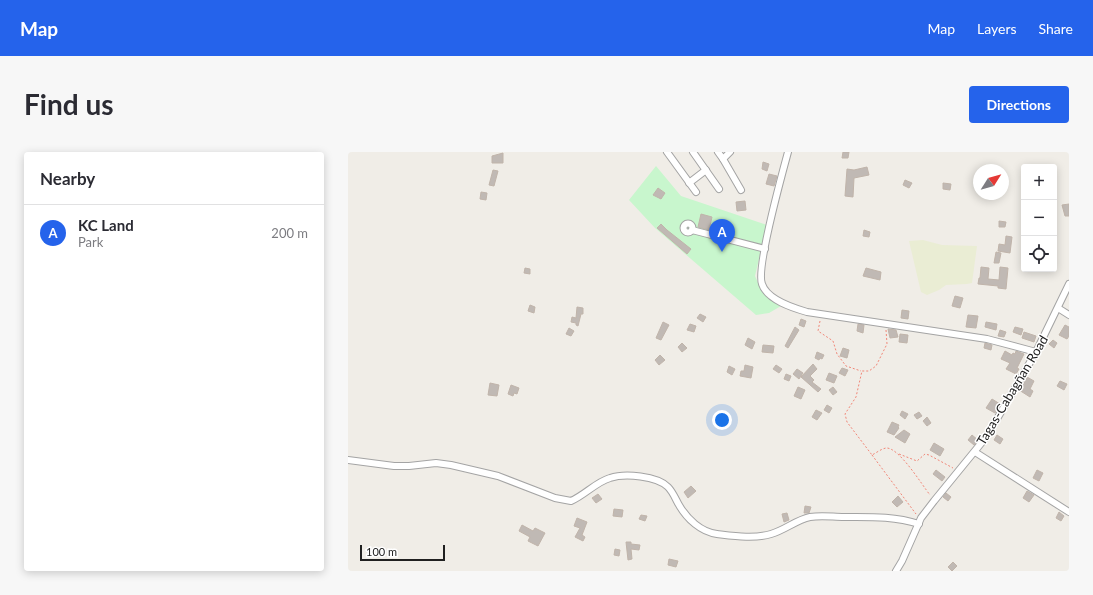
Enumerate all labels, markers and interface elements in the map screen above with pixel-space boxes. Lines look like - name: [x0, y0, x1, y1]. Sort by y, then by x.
- text: Map: [20, 17, 58, 40]
- text: Map: [927, 20, 955, 37]
- text: Layers: [977, 20, 1017, 37]
- text: Share: [1039, 20, 1073, 37]
- button: Directions: [969, 86, 1069, 123]
- text: Find us: [24, 87, 114, 121]
- north arrow: [973, 164, 1009, 200]
- map controls: [1021, 164, 1057, 272]
- button: +: [1021, 164, 1057, 200]
- text: Nearby: [40, 168, 95, 189]
- button: −: [1021, 200, 1057, 236]
- text: KC Land: [78, 216, 134, 234]
- pin: A: [709, 219, 735, 252]
- text: A: [48, 225, 58, 241]
- text: 200 m: [271, 225, 308, 241]
- text: Park: [78, 234, 103, 250]
- button: locate: [1021, 236, 1057, 272]
- street label: Tagas-Cabagñan Road: [973, 332, 1051, 448]
- your location: [712, 410, 732, 430]
- scale bar: [360, 543, 445, 562]
- text: 100 m: [366, 545, 397, 558]

